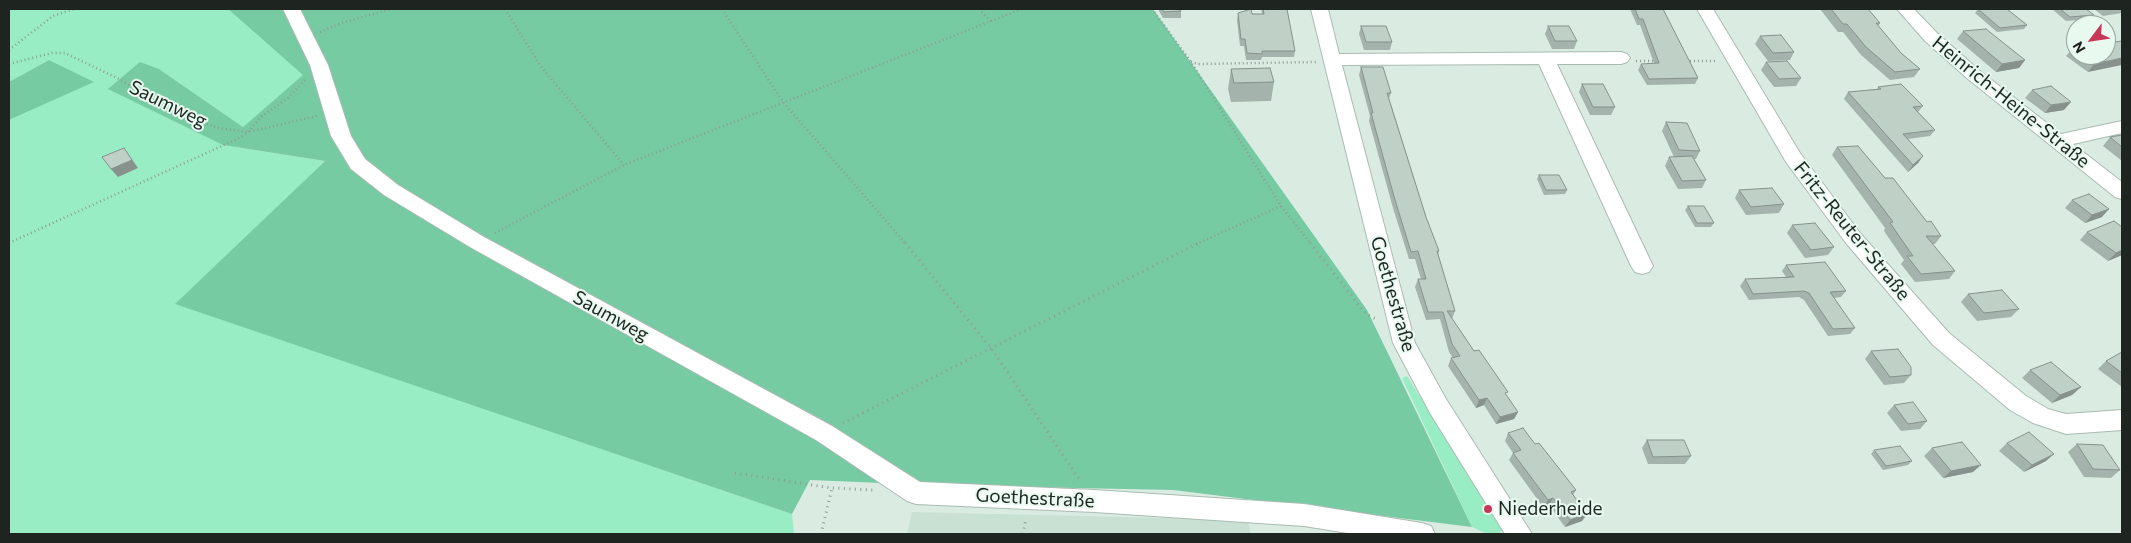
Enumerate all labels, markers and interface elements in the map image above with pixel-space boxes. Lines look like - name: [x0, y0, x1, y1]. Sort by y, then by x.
- north arrow: [2066, 15, 2116, 65]
- street label: Heinrich-Heine-Straße: [1927, 31, 2095, 173]
- text: N: [2069, 39, 2089, 56]
- street label: Saumweg: [126, 76, 210, 132]
- street label: Fritz-Reuter-Straße: [1789, 157, 1915, 305]
- street label: Goethestraße: [1366, 234, 1420, 354]
- street label: Saumweg: [569, 286, 653, 346]
- street label: Goethestraße: [975, 483, 1095, 513]
- place label: Niederheide: [1498, 498, 1603, 520]
- marker: Niederheide: [1482, 503, 1494, 515]

